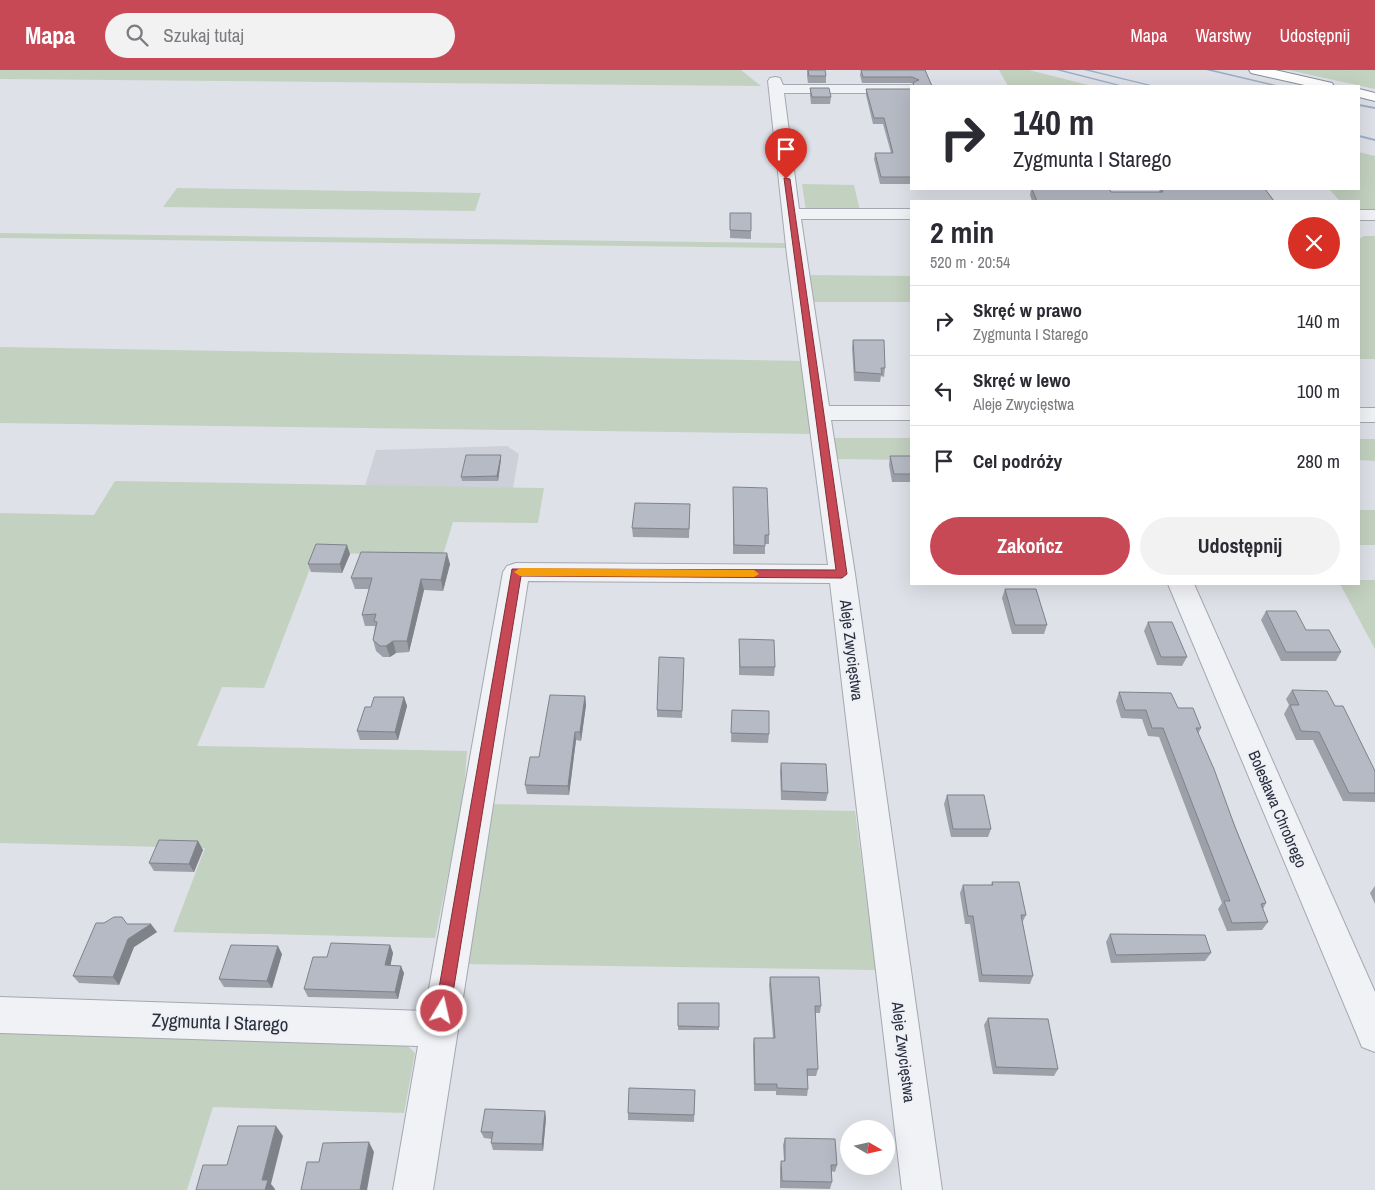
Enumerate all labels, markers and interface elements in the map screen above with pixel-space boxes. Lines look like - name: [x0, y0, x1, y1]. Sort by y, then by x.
- search box: [105, 13, 455, 58]
- text: Mapa: [25, 19, 75, 51]
- icon: search: [123, 21, 151, 49]
- text: Szukaj tutaj: [163, 22, 244, 48]
- text: Mapa: [1130, 23, 1167, 48]
- text: Warstwy: [1195, 23, 1251, 48]
- text: Udostępnij: [1279, 23, 1350, 48]
- text: 140 m: [1013, 99, 1094, 146]
- icon: right: [930, 105, 995, 170]
- pin: [765, 128, 807, 179]
- icon: arrive: [772, 135, 800, 163]
- text: Zygmunta I Starego: [1013, 144, 1171, 174]
- text: 2 min: [930, 212, 994, 252]
- button: close: [1288, 217, 1340, 269]
- text: 520 m · 20:54: [930, 251, 1010, 273]
- text: Skręć w prawo: [973, 297, 1082, 323]
- icon: right: [930, 307, 958, 335]
- text: 140 m: [1297, 308, 1340, 334]
- text: Zygmunta I Starego: [973, 323, 1088, 345]
- text: Skręć w lewo: [973, 367, 1071, 393]
- icon: left: [930, 377, 958, 405]
- text: 100 m: [1297, 378, 1340, 404]
- text: Aleje Zwycięstwa: [973, 393, 1074, 415]
- icon: arrive: [930, 447, 958, 475]
- text: Cel podróży: [973, 448, 1062, 474]
- text: 280 m: [1297, 448, 1340, 474]
- button: Zakończ: [930, 517, 1130, 575]
- button: Udostępnij: [1140, 517, 1340, 575]
- street label: Aleje Zwycięstwa: [835, 597, 869, 702]
- street label: Bolesława Chrobrego: [1243, 747, 1313, 871]
- position arrow: [415, 984, 467, 1036]
- street label: Aleje Zwycięstwa: [887, 999, 921, 1104]
- street label: Zygmunta I Starego: [151, 1007, 289, 1037]
- north arrow: [840, 1120, 895, 1175]
- map controls: [840, 1120, 895, 1175]

